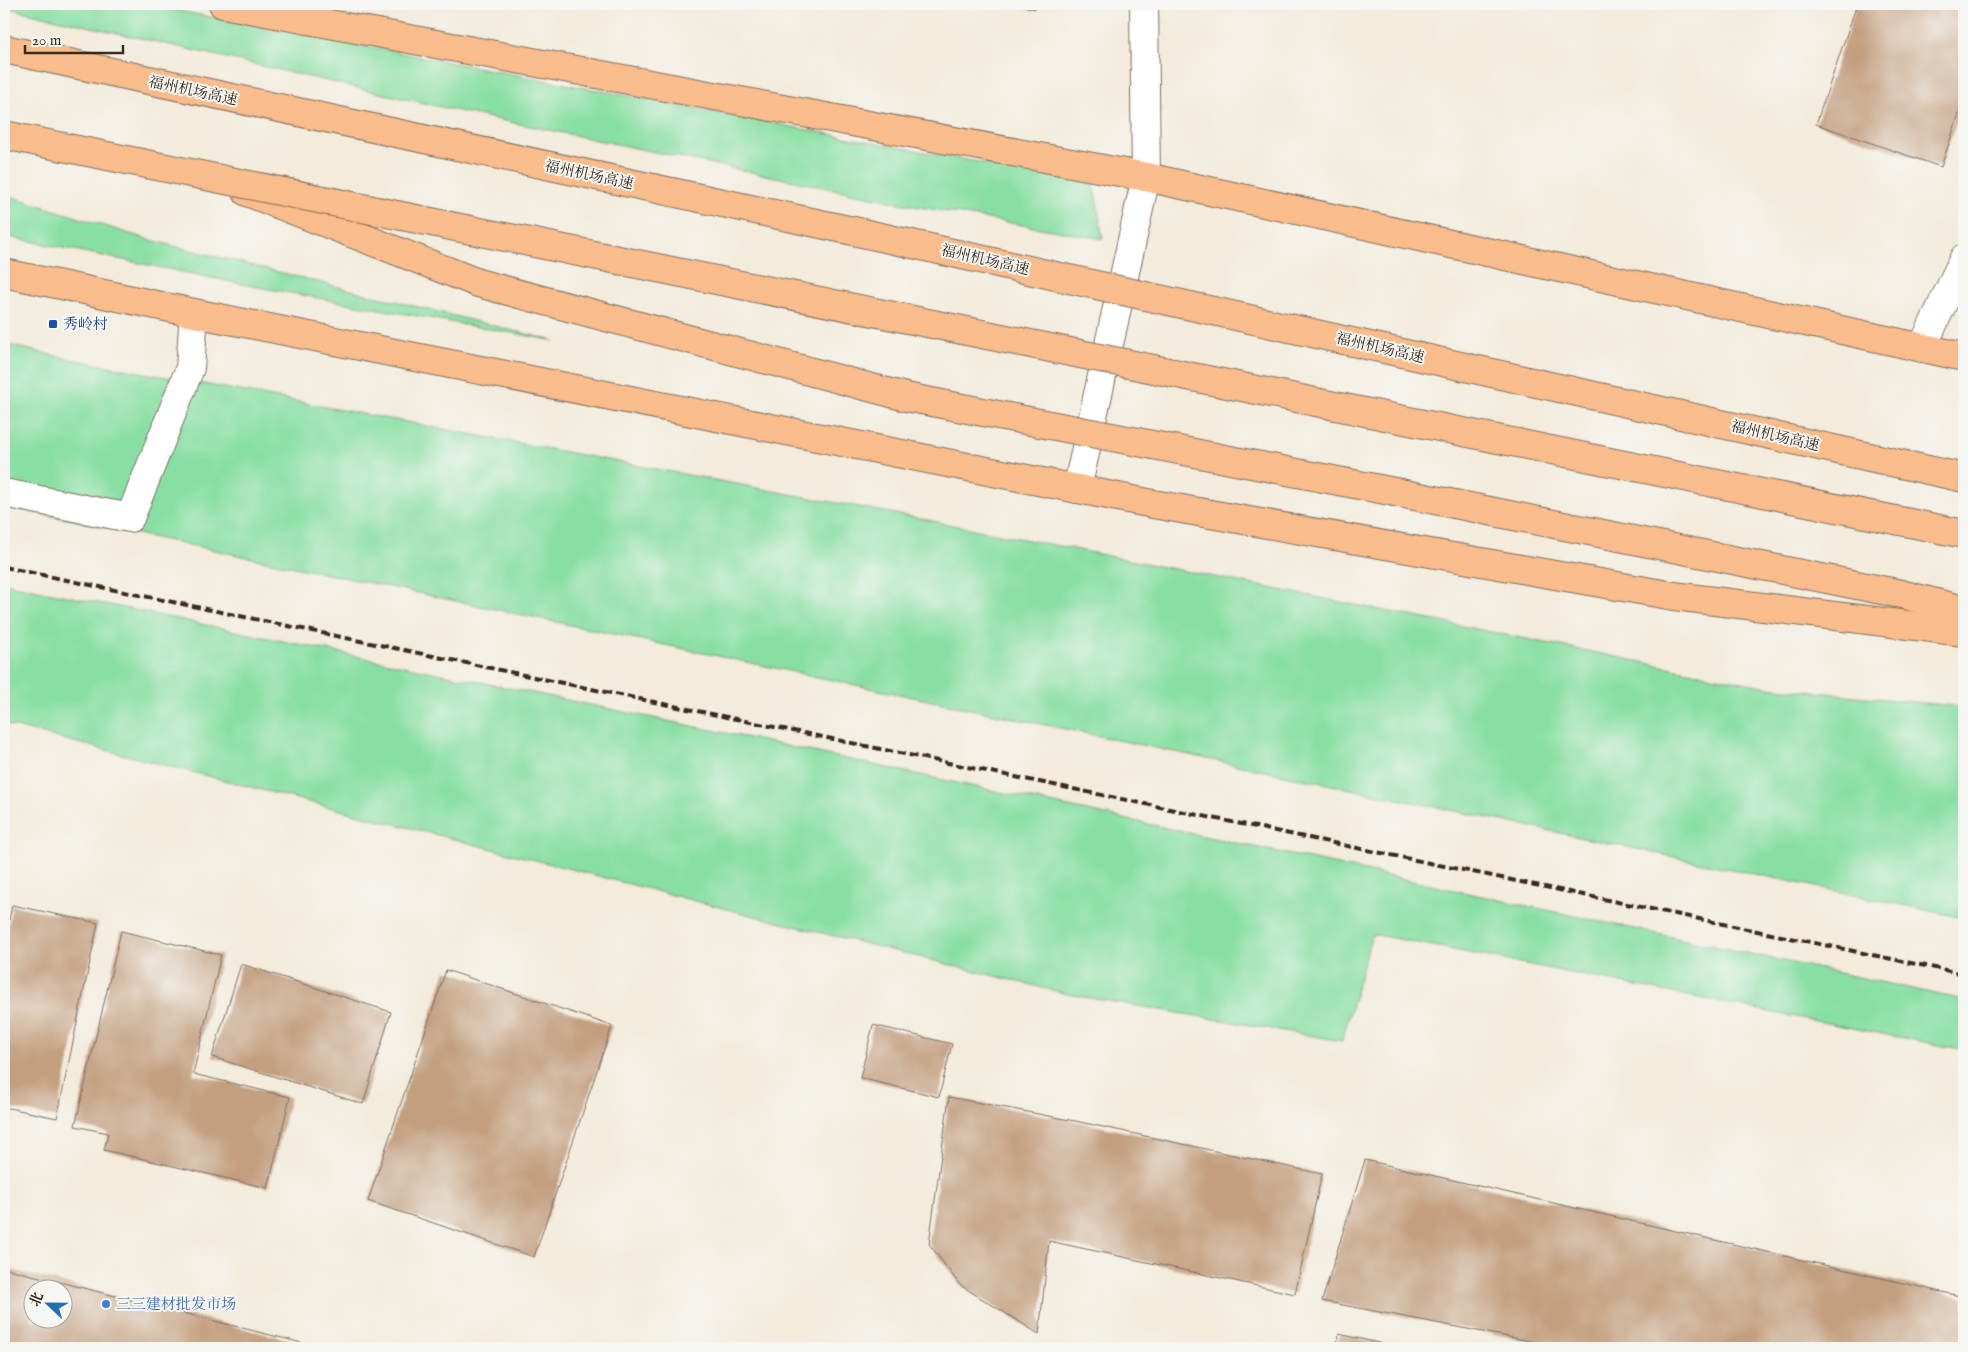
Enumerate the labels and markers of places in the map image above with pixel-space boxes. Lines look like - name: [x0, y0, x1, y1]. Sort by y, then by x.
- place label: 秀岭村: [63, 315, 108, 334]
- marker: 秀岭村: [47, 318, 59, 330]
- place label: 三三建材批发市场: [116, 1295, 236, 1314]
- marker: 三三建材批发市场: [100, 1298, 112, 1310]

